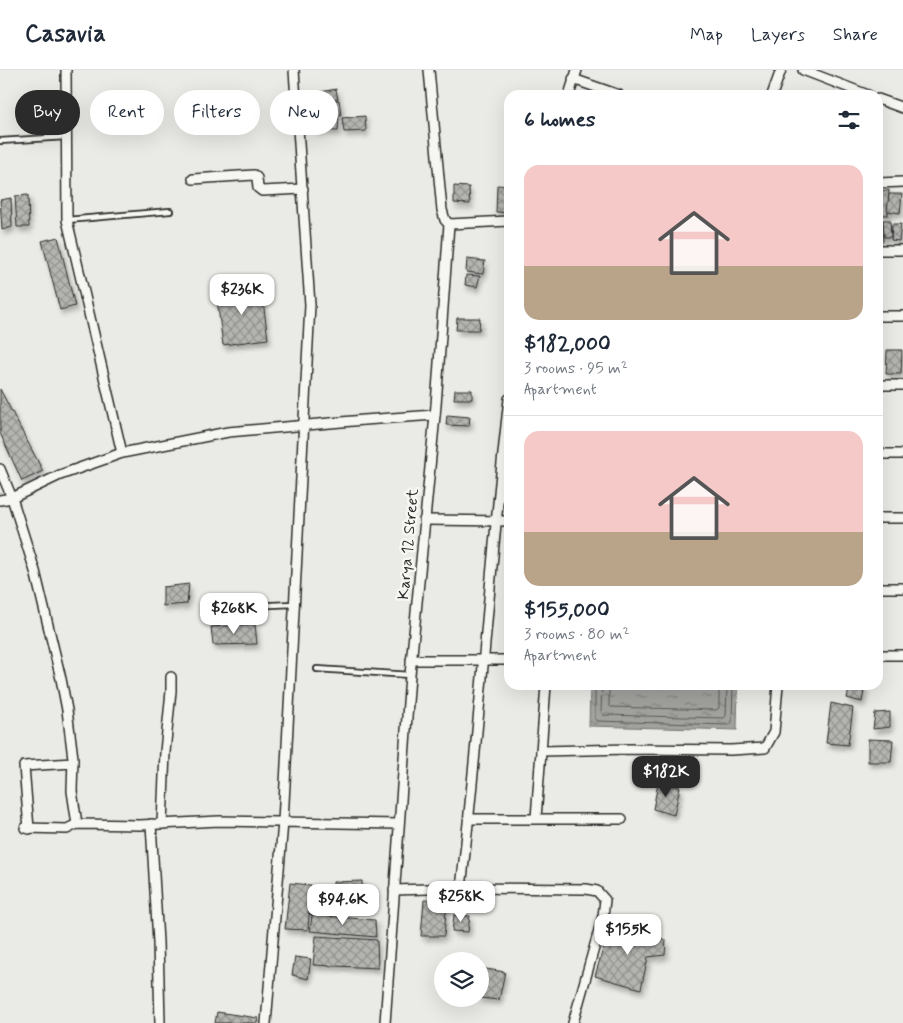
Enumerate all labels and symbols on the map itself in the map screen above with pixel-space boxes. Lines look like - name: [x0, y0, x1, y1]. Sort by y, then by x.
- pin: $236K: [207, 274, 277, 316]
- street label: Karya 12 Street: [393, 487, 424, 601]
- pin: $268K: [199, 592, 269, 635]
- pin: $182K: [631, 756, 701, 798]
- pin: $258K: [426, 880, 496, 923]
- pin: $94.6K: [302, 884, 384, 926]
- pin: $155K: [593, 914, 663, 956]

